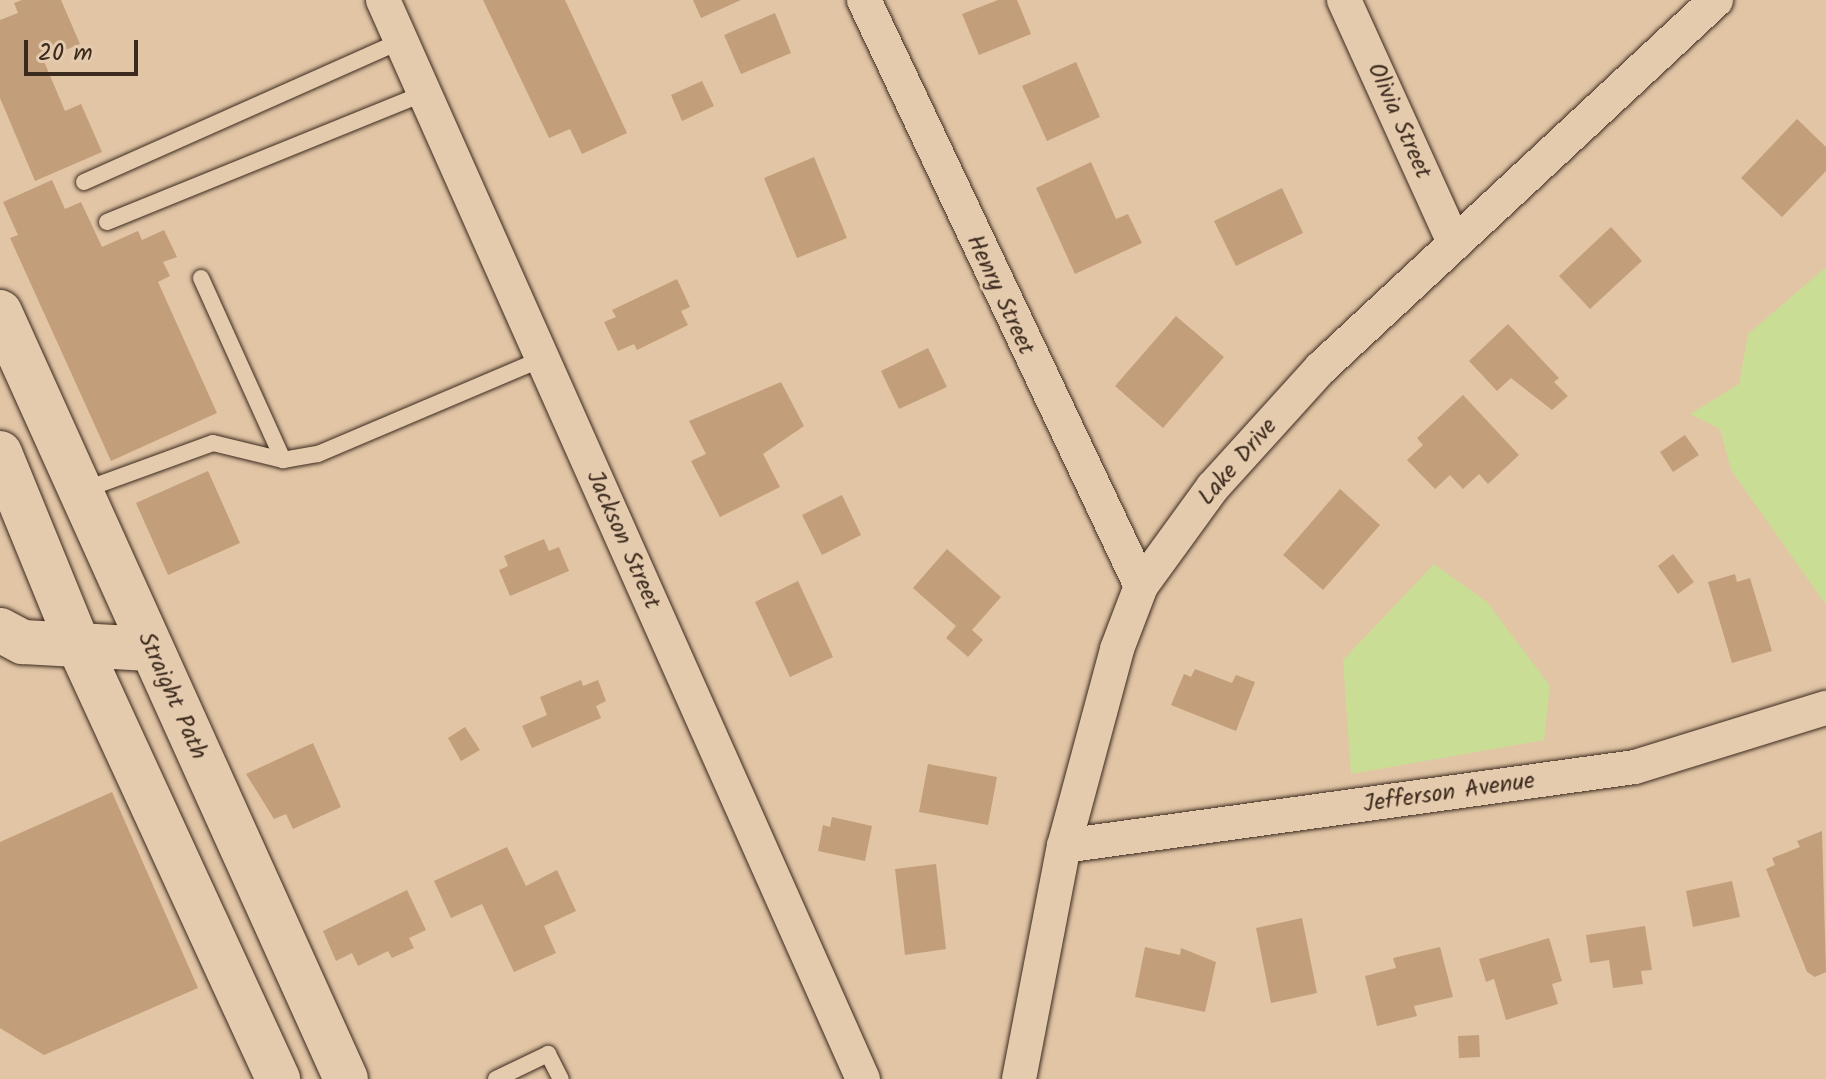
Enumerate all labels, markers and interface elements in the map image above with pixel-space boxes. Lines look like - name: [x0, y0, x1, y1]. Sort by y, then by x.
- scale bar: [28, 24, 142, 74]
- text: 20 m: [38, 34, 93, 73]
- street label: Olivia Street: [1361, 59, 1437, 183]
- street label: Henry Street: [960, 230, 1040, 360]
- street label: Lake Drive: [1192, 413, 1284, 511]
- street label: Jackson Street: [580, 466, 666, 614]
- street label: Straight Path: [131, 628, 213, 764]
- street label: Jefferson Avenue: [1361, 767, 1537, 819]

